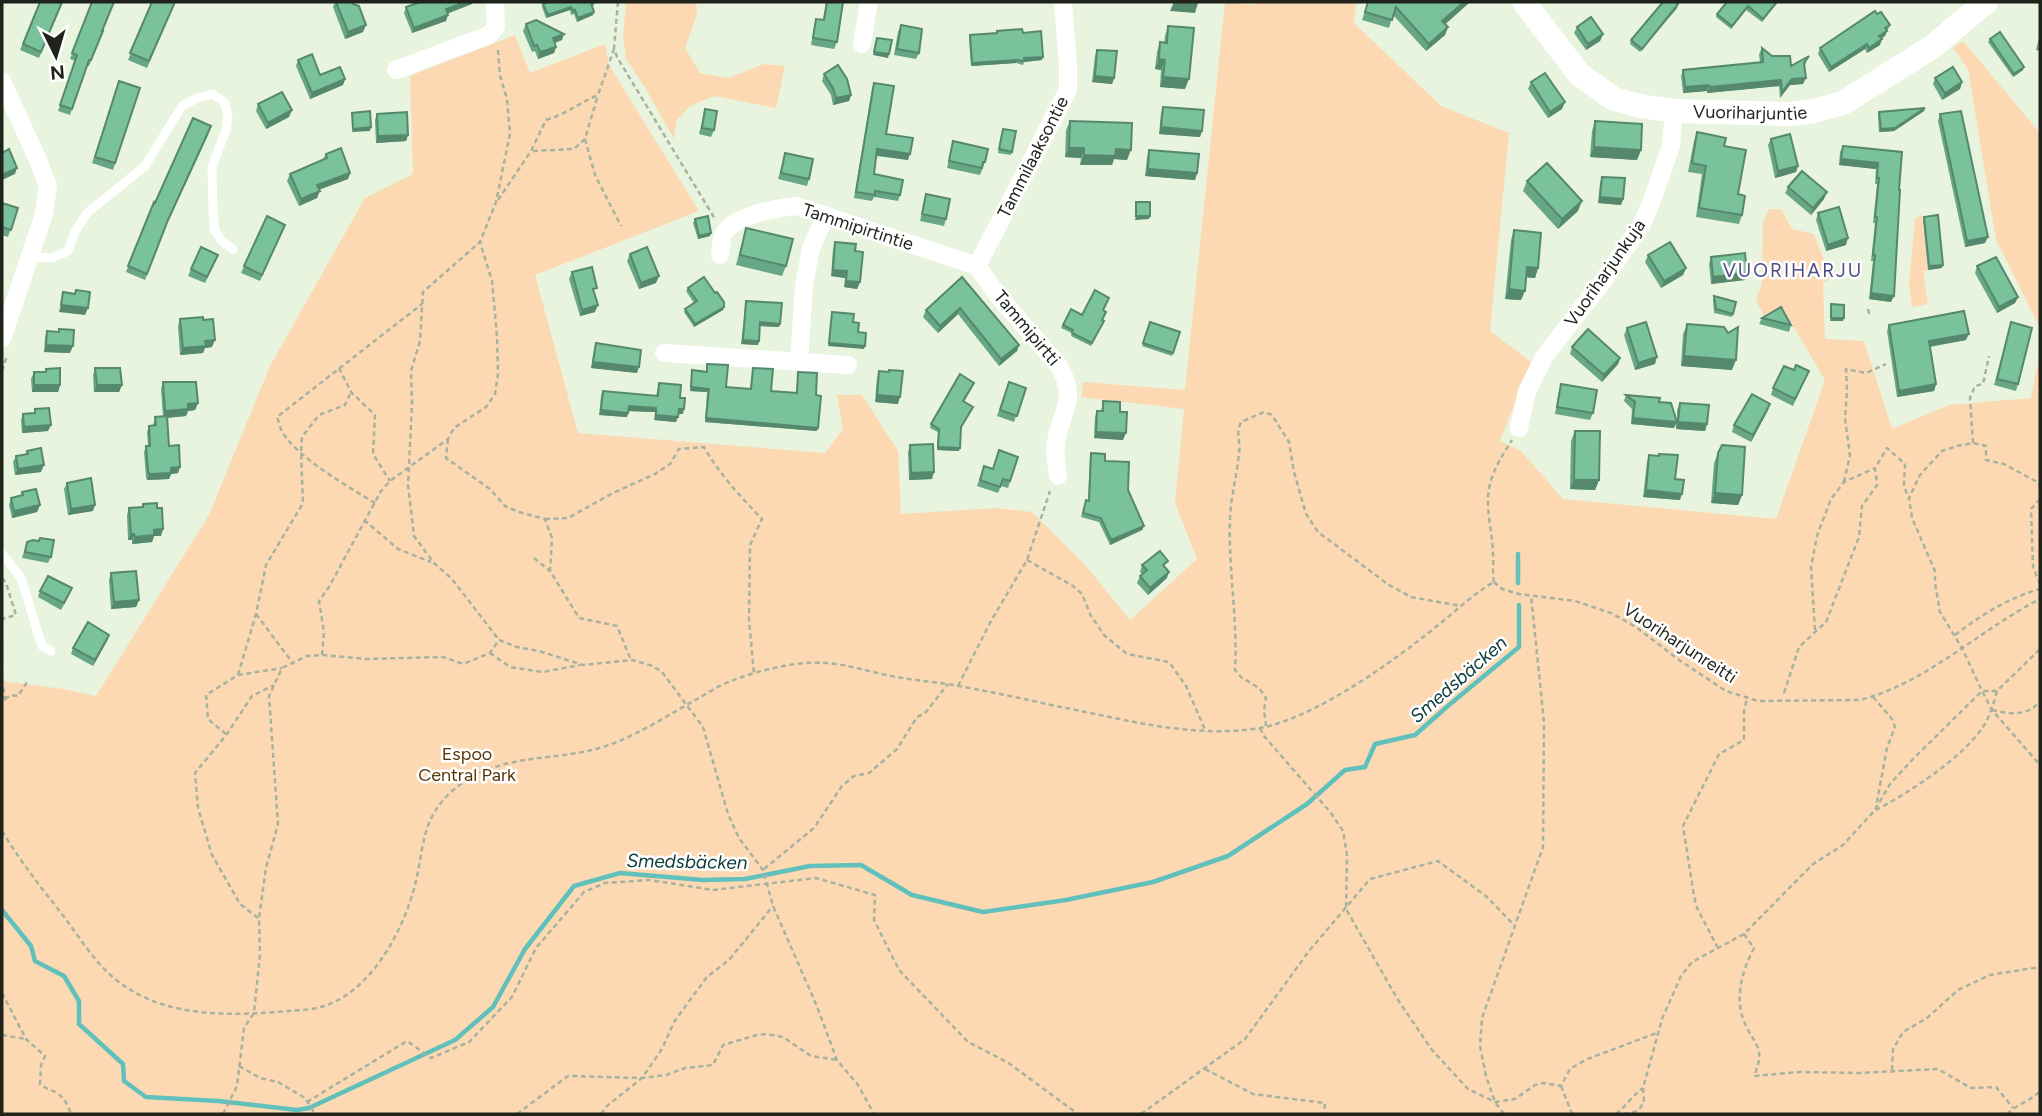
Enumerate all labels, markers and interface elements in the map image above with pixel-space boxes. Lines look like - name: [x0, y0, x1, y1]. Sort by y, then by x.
- north arrow: [21, 21, 91, 91]
- text: N: [49, 60, 66, 85]
- street label: Tammilaaksontie: [993, 92, 1073, 221]
- street label: Vuoriharjuntie: [1693, 100, 1809, 125]
- street label: Tammipirtintie: [800, 199, 917, 255]
- street label: Vuoriharjunkuja: [1560, 215, 1650, 331]
- district label: VUORIHARJU: [1723, 259, 1863, 282]
- street label: Tammipirtti: [989, 286, 1065, 370]
- street label: Vuoriharjunreitti: [1619, 598, 1741, 688]
- water label: Smedsbäcken: [1405, 631, 1512, 728]
- park label: Espoo Central Park: [418, 743, 516, 786]
- water label: Smedsbäcken: [626, 849, 748, 874]

